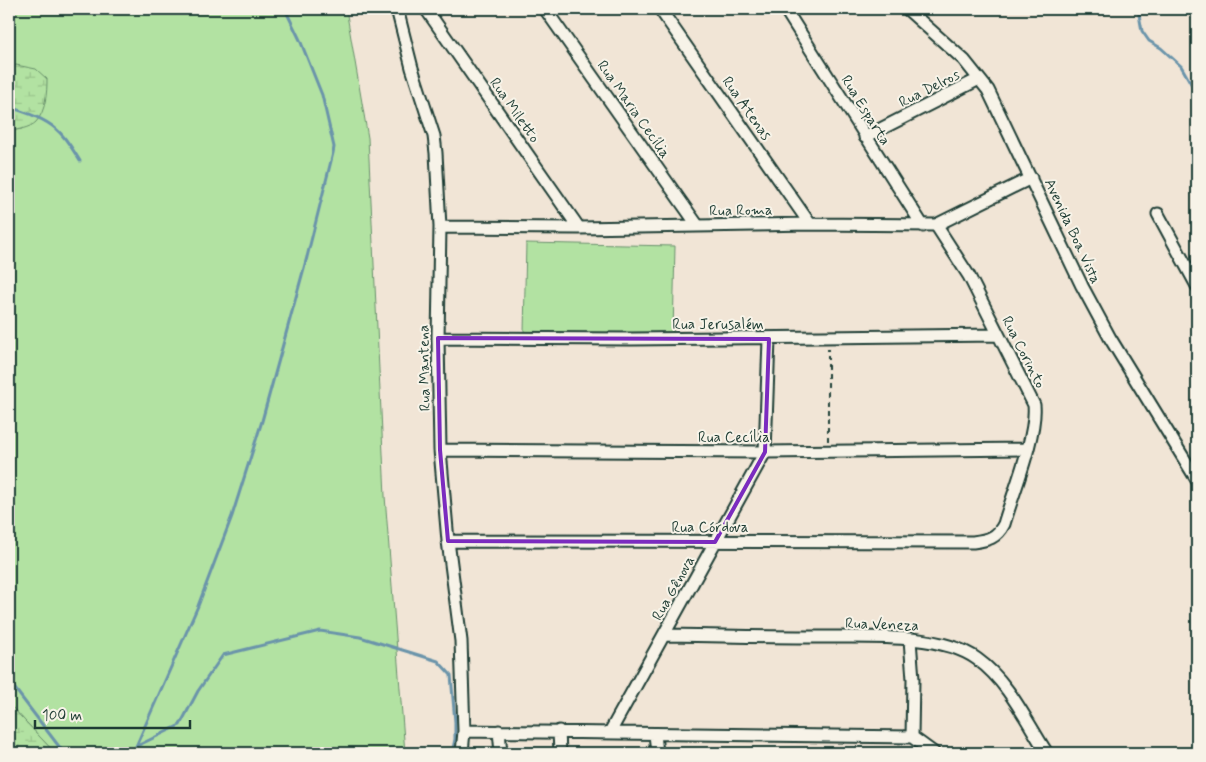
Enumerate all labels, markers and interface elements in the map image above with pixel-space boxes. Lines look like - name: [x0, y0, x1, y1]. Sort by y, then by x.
- street label: Rua Maria Cecília: [592, 57, 675, 163]
- street label: Rua Delros: [896, 65, 964, 113]
- street label: Rua Esparta: [836, 72, 895, 149]
- street label: Rua Atenas: [717, 73, 776, 145]
- street label: Rua Miletto: [484, 74, 544, 147]
- street label: Avenida Boa Vista: [1039, 176, 1105, 288]
- street label: Rua Roma: [709, 200, 773, 222]
- street label: Rua Corinto: [996, 313, 1050, 392]
- street label: Rua Jerusalém: [672, 315, 764, 335]
- street label: Rua Mantena: [414, 325, 436, 411]
- street label: Rua Cecília: [698, 428, 770, 448]
- street label: Rua Córdova: [672, 518, 749, 538]
- street label: Rua Gênova: [648, 552, 700, 625]
- street label: Rua Veneza: [845, 614, 919, 636]
- scale bar: [35, 697, 190, 729]
- text: 100 m: [42, 706, 82, 726]

